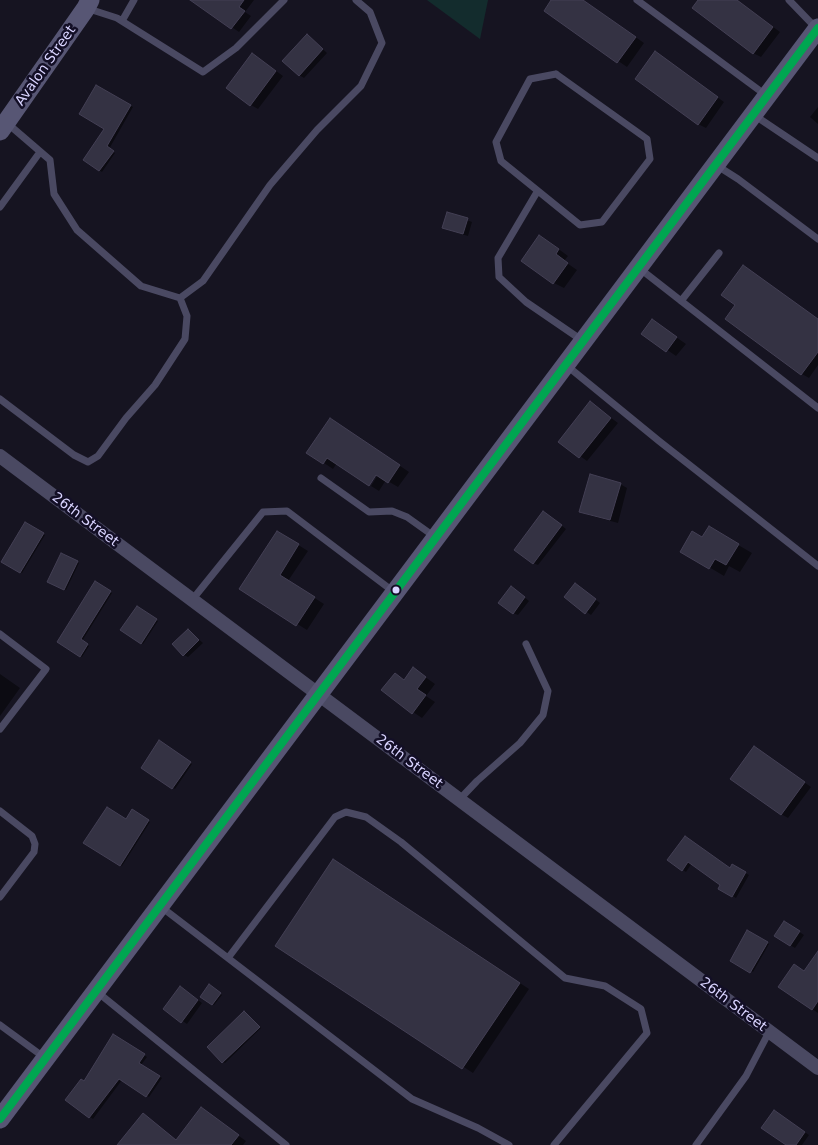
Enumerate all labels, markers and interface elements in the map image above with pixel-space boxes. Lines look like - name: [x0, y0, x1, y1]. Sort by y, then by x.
- street label: Avalon Street: [12, 23, 80, 109]
- street label: 26th Street: [48, 489, 122, 551]
- unlabelled marker: [391, 585, 401, 595]
- street label: 26th Street: [372, 731, 446, 793]
- street label: 26th Street: [696, 974, 770, 1036]

